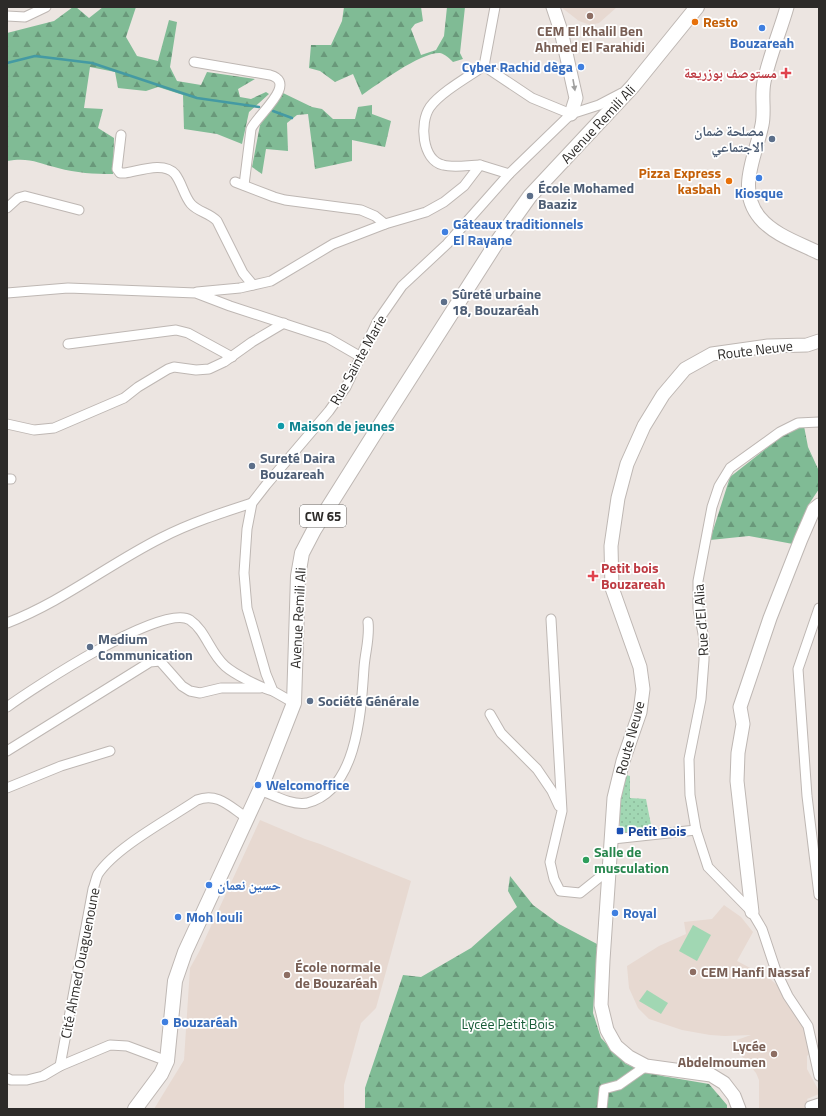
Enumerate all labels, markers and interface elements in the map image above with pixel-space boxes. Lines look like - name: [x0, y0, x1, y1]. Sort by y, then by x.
- marker: CEM El Khalil Ben Ahmed El Farahidi: [585, 11, 595, 21]
- place label: Resto: [703, 11, 738, 32]
- marker: Resto: [690, 17, 700, 27]
- place label: CEM El Khalil Ben Ahmed El Farahidi: [535, 20, 645, 57]
- marker: Bouzareah: [757, 23, 767, 33]
- place label: Bouzareah: [730, 32, 794, 53]
- place label: Cyber Rachid dèga: [462, 56, 573, 77]
- marker: Cyber Rachid dèga: [576, 62, 586, 72]
- place label: مستوصف بوزريعة: [684, 62, 777, 83]
- marker: مستوصف بوزريعة: [780, 67, 792, 79]
- street label: Avenue Remili Ali: [555, 79, 640, 168]
- one-way arrow: [571, 79, 577, 91]
- place label: مصلحة ضمان الاجتماعي: [694, 120, 764, 158]
- marker: مصلحة ضمان الاجتماعي: [767, 134, 777, 144]
- place label: Pizza Express kasbah: [639, 162, 721, 199]
- marker: Kiosque: [754, 173, 764, 183]
- marker: Pizza Express kasbah: [724, 176, 734, 186]
- place label: École Mohamed Baaziz: [538, 177, 634, 214]
- place label: Kiosque: [735, 182, 783, 203]
- marker: École Mohamed Baaziz: [525, 191, 535, 201]
- place label: Gâteaux traditionnels El Rayane: [453, 213, 584, 250]
- marker: Gâteaux traditionnels El Rayane: [440, 227, 450, 237]
- place label: Sûreté urbaine 18, Bouzaréah: [452, 283, 541, 320]
- marker: Sûreté urbaine 18, Bouzaréah: [439, 297, 449, 307]
- street label: Rue Sainte Marie: [324, 311, 391, 409]
- street label: Route Neuve: [716, 334, 794, 365]
- place label: Maison de jeunes: [289, 415, 395, 436]
- marker: Maison de jeunes: [276, 421, 286, 431]
- place label: Sureté Daira Bouzareah: [260, 447, 335, 484]
- marker: Sureté Daira Bouzareah: [247, 461, 257, 471]
- road number: CW 65: [300, 505, 346, 527]
- place label: Petit bois Bouzareah: [601, 557, 665, 594]
- street label: Avenue Remili Ali: [284, 567, 311, 669]
- marker: Petit bois Bouzareah: [588, 571, 598, 581]
- street label: Rue d'El Alia: [688, 583, 713, 657]
- place label: Medium Communication: [98, 628, 193, 665]
- marker: Medium Communication: [85, 642, 95, 652]
- place label: Société Générale: [318, 690, 419, 711]
- marker: Société Générale: [305, 696, 315, 706]
- street label: Route Neuve: [610, 698, 649, 777]
- place label: Welcomoffice: [266, 774, 349, 795]
- marker: Welcomoffice: [253, 780, 263, 790]
- place label: Petit Bois: [628, 820, 687, 841]
- marker: Petit Bois: [615, 826, 625, 836]
- place label: Salle de musculation: [594, 841, 669, 878]
- marker: Salle de musculation: [581, 855, 591, 865]
- place label: حسين نعمان: [217, 874, 281, 895]
- marker: حسين نعمان: [204, 880, 214, 890]
- street label: Cité Ahmed Ouaguenoune: [55, 886, 104, 1040]
- place label: Royal: [623, 902, 657, 923]
- place label: Moh louli: [186, 906, 243, 927]
- marker: Royal: [610, 908, 620, 918]
- marker: Moh louli: [173, 912, 183, 922]
- place label: École normale de Bouzaréah: [295, 956, 381, 993]
- place label: CEM Hanfi Nassaf: [701, 961, 810, 982]
- marker: CEM Hanfi Nassaf: [688, 967, 698, 977]
- marker: École normale de Bouzaréah: [282, 970, 292, 980]
- place label: Bouzaréah: [173, 1011, 237, 1032]
- park label: Lycée Petit Bois: [462, 1013, 554, 1034]
- marker: Bouzaréah: [160, 1017, 170, 1027]
- place label: Lycée Abdelmoumen: [678, 1035, 766, 1072]
- marker: Lycée Abdelmoumen: [769, 1049, 779, 1059]

